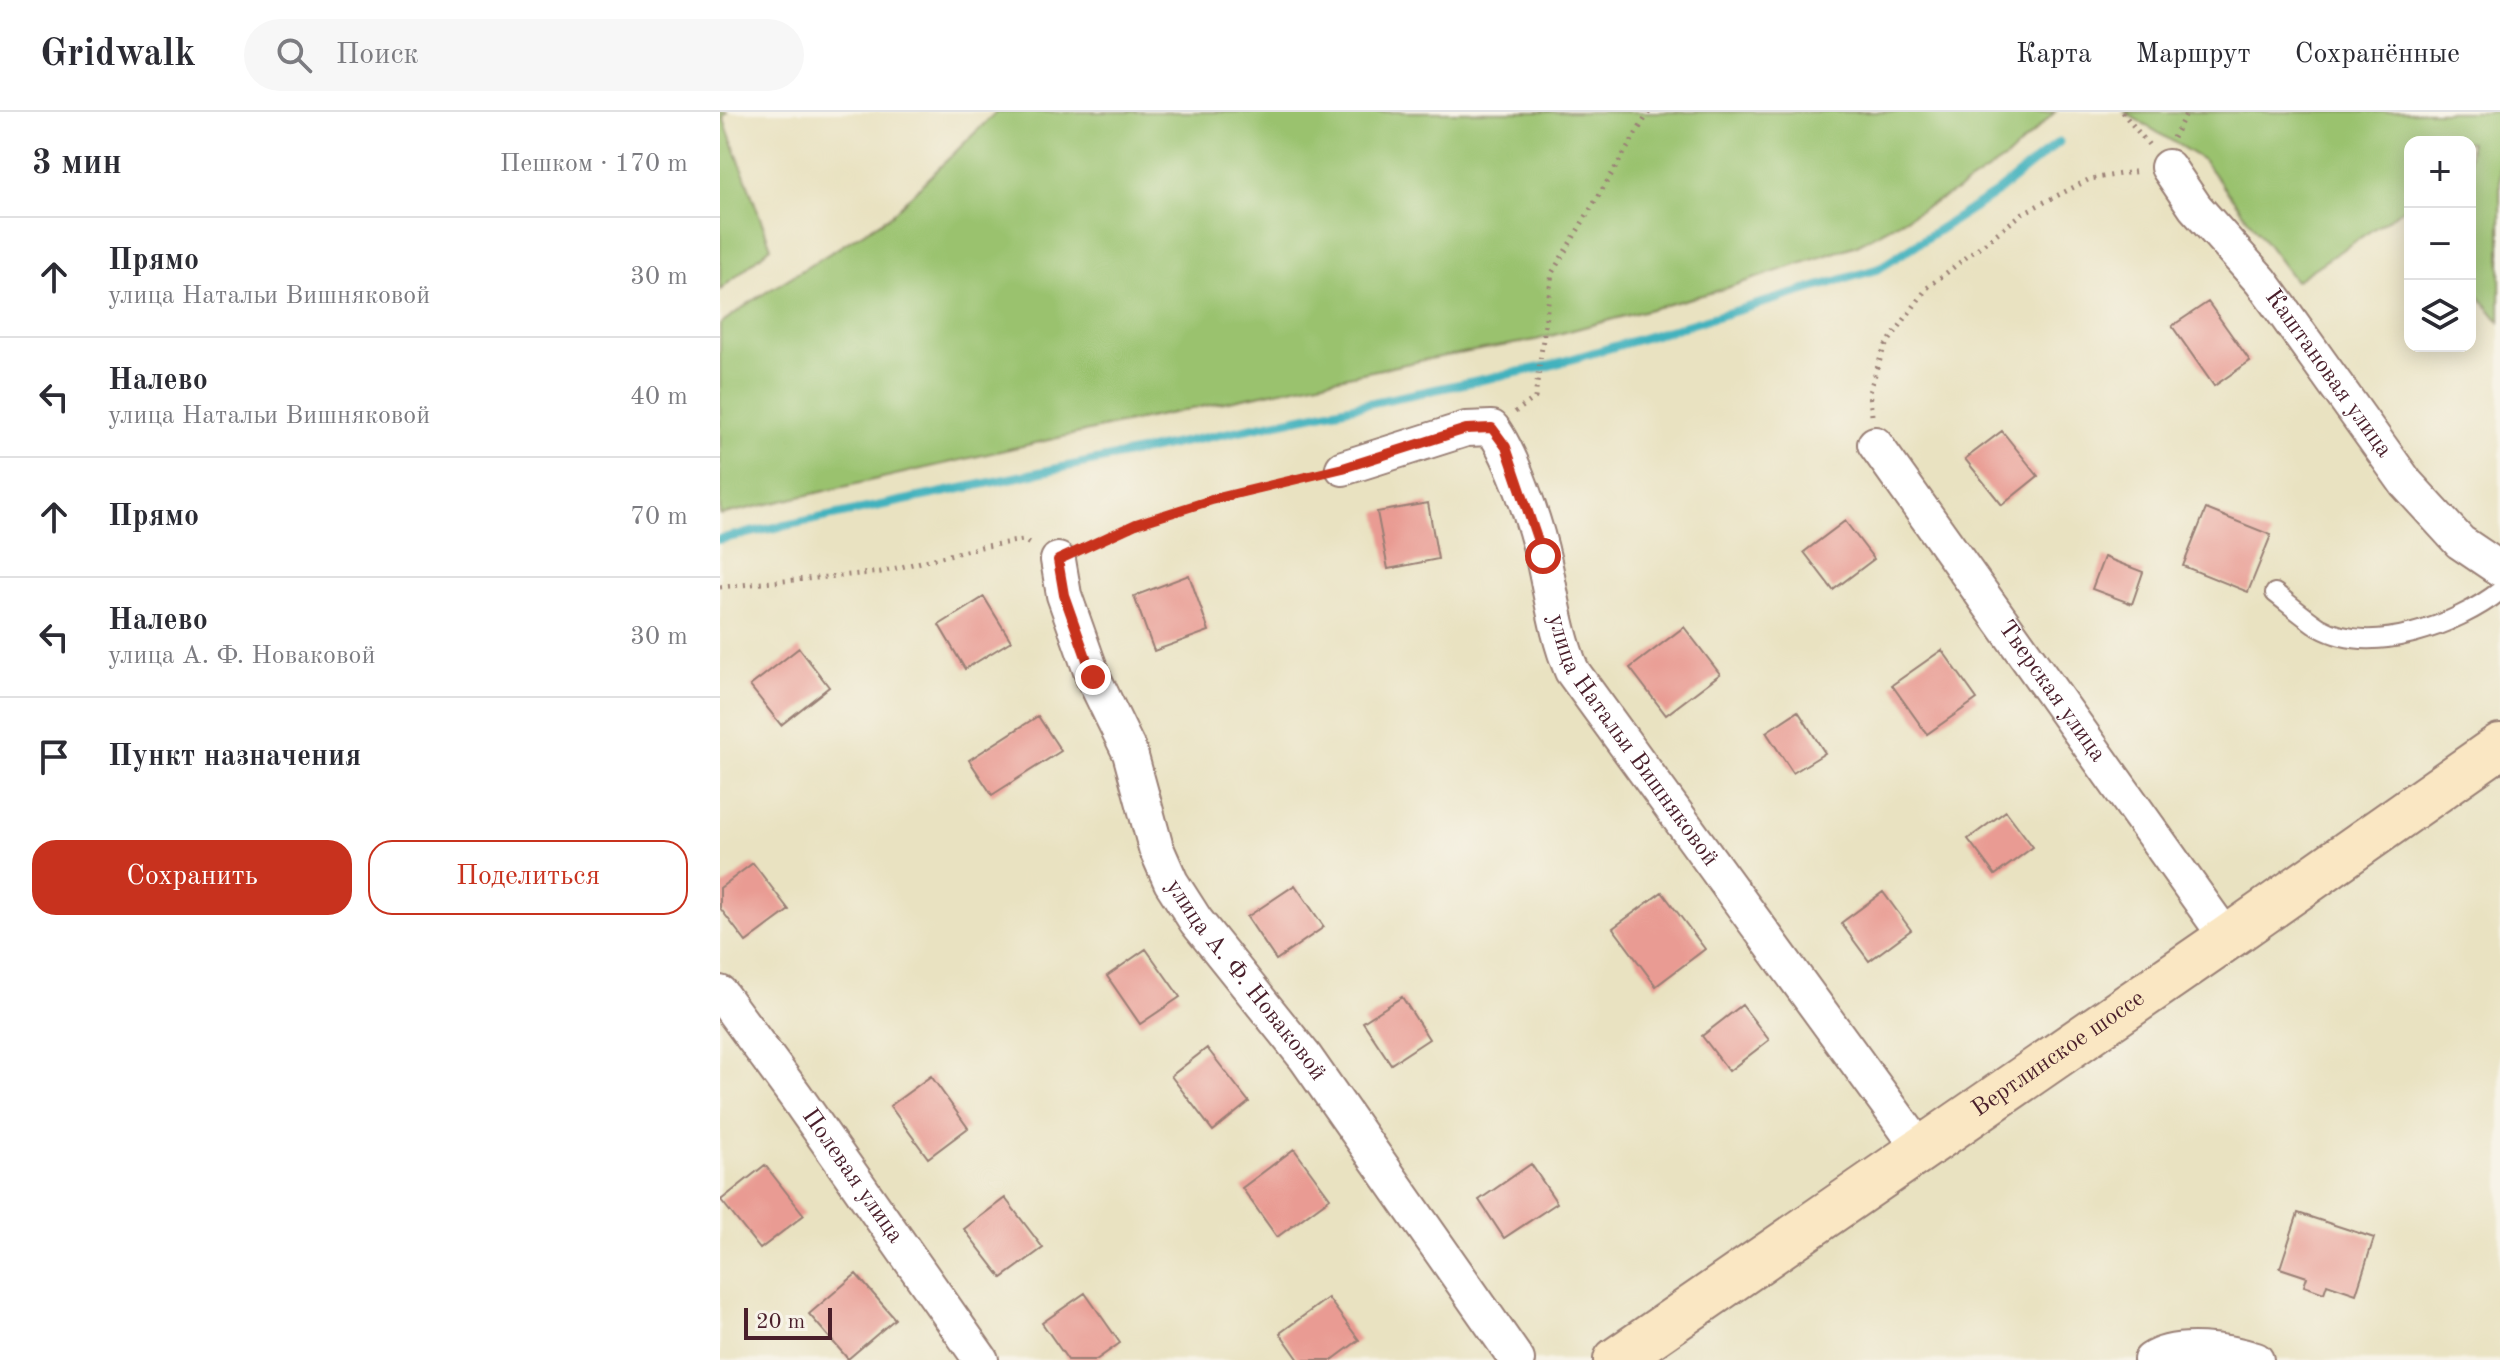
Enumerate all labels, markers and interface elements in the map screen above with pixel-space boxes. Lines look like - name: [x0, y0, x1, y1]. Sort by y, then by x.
- search box: [244, 19, 804, 91]
- icon: search: [272, 33, 316, 77]
- text: Gridwalk: [40, 36, 196, 74]
- text: Поиск: [336, 40, 419, 70]
- text: Карта: [2016, 41, 2092, 69]
- text: Маршрут: [2136, 41, 2251, 69]
- text: Сохранённые: [2295, 41, 2460, 69]
- map controls: [2404, 136, 2476, 352]
- button: +: [2404, 136, 2476, 208]
- text: 3 мин: [32, 147, 122, 181]
- text: Пешком · 170 m: [500, 151, 688, 177]
- button: −: [2404, 208, 2476, 280]
- text: Прямо: [108, 246, 199, 276]
- icon: ahead: [32, 255, 76, 299]
- text: 30 m: [630, 264, 688, 290]
- button: layers: [2404, 280, 2476, 352]
- text: улица Натальи Вишняковой: [108, 283, 430, 309]
- street label: Каштановая улица: [2260, 286, 2396, 462]
- text: Налево: [108, 366, 208, 396]
- icon: left: [32, 375, 76, 419]
- text: 40 m: [630, 384, 688, 410]
- text: улица Натальи Вишняковой: [108, 403, 430, 429]
- icon: ahead: [32, 495, 76, 539]
- text: Прямо: [108, 502, 199, 532]
- text: 70 m: [630, 504, 688, 530]
- route start: [1525, 538, 1561, 574]
- text: Налево: [108, 606, 208, 636]
- street label: улица Натальи Вишняковой: [1543, 612, 1722, 871]
- icon: left: [32, 615, 76, 659]
- street label: Тверская улица: [1993, 617, 2110, 767]
- text: 30 m: [630, 624, 688, 650]
- text: улица А. Ф. Новаковой: [108, 643, 375, 669]
- route end: [1075, 659, 1111, 695]
- icon: arrive: [32, 735, 76, 779]
- text: Пункт назначения: [108, 742, 361, 772]
- button: Сохранить: [32, 840, 352, 915]
- button: Поделиться: [368, 840, 688, 915]
- street label: улица А. Ф. Новаковой: [1161, 875, 1330, 1085]
- street label: Вертлинское шоссе: [1968, 987, 2149, 1122]
- street label: Полевая улица: [797, 1105, 907, 1248]
- scale bar: [744, 1304, 832, 1340]
- text: 20 m: [756, 1311, 805, 1333]

